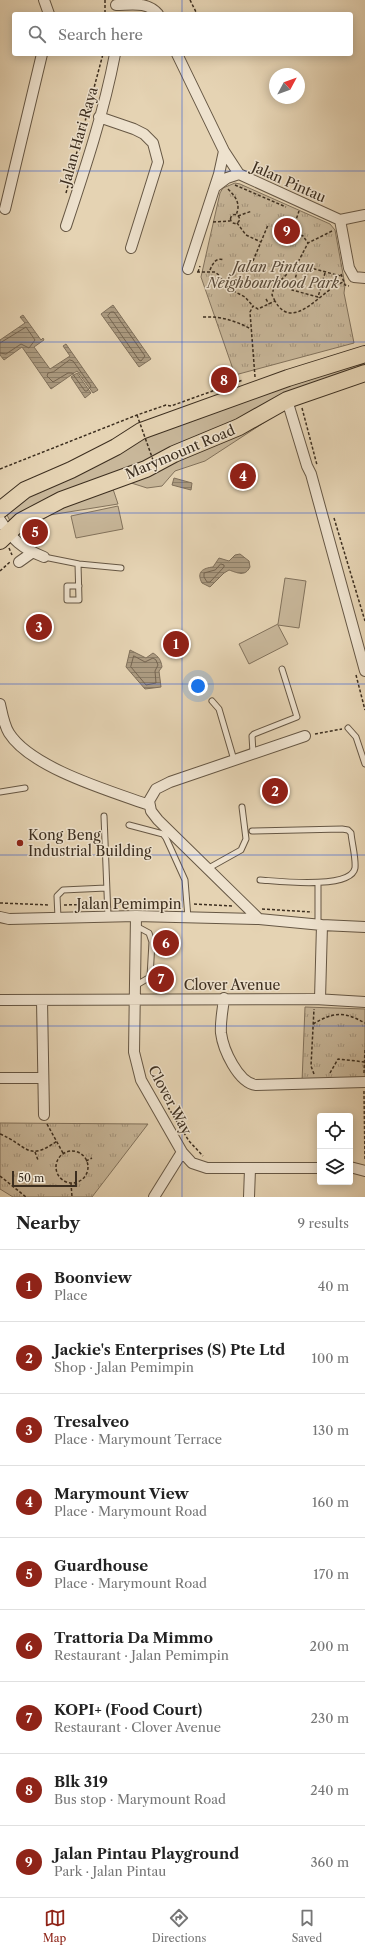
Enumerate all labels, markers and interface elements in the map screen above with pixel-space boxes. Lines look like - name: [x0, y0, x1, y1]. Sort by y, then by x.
- search box: [12, 12, 353, 56]
- icon: search: [26, 23, 48, 45]
- text: Search here: [58, 25, 143, 44]
- north arrow: [269, 68, 305, 104]
- street label: Jalan Hari Raya: [56, 84, 102, 189]
- street label: Jalan Pintau: [247, 157, 329, 207]
- pin: 9: [274, 216, 300, 246]
- park label: Jalan Pintau Neighbourhood Park: [206, 258, 340, 292]
- pin: 8: [211, 365, 237, 395]
- street label: Marymount Road: [122, 421, 238, 483]
- pin: 4: [230, 461, 256, 491]
- pin: 5: [22, 517, 48, 547]
- pin: 3: [26, 612, 52, 642]
- pin: 1: [163, 629, 189, 659]
- your location: [188, 676, 208, 696]
- pin: 2: [262, 776, 288, 806]
- place label: Kong Beng Industrial Building: [28, 826, 152, 860]
- marker: Kong Beng Industrial Building: [15, 838, 25, 848]
- street label: Jalan Pemimpin: [75, 895, 182, 913]
- pin: 6: [153, 928, 179, 958]
- pin: 7: [148, 964, 174, 994]
- street label: Clover Avenue: [184, 976, 281, 994]
- street label: Clover Way: [144, 1062, 196, 1138]
- map controls: [317, 1113, 353, 1185]
- button: locate: [317, 1113, 353, 1149]
- button: layers: [317, 1149, 353, 1185]
- scale bar: [12, 1169, 77, 1188]
- text: 50 m: [18, 1171, 44, 1185]
- text: Nearby: [16, 1213, 80, 1233]
- text: 9 results: [298, 1215, 349, 1231]
- text: Boonview: [54, 1268, 132, 1287]
- text: 1: [26, 1278, 32, 1294]
- text: 40 m: [318, 1278, 349, 1294]
- text: Place: [54, 1287, 87, 1303]
- text: Jackie's Enterprises (S) Pte Ltd: [54, 1340, 285, 1359]
- text: 2: [25, 1350, 33, 1366]
- text: 100 m: [311, 1350, 349, 1366]
- text: Shop · Jalan Pemimpin: [54, 1359, 194, 1375]
- text: Tresalveo: [54, 1412, 129, 1431]
- text: 3: [25, 1422, 33, 1438]
- text: 130 m: [313, 1422, 349, 1438]
- text: Place · Marymount Terrace: [54, 1431, 222, 1447]
- text: Marymount View: [54, 1484, 189, 1503]
- text: 4: [25, 1494, 33, 1510]
- text: 160 m: [312, 1494, 349, 1510]
- text: Place · Marymount Road: [54, 1503, 207, 1519]
- text: Guardhouse: [54, 1556, 148, 1575]
- text: 5: [25, 1566, 33, 1582]
- text: 170 m: [313, 1566, 349, 1582]
- text: Place · Marymount Road: [54, 1575, 207, 1591]
- text: Trattoria Da Mimmo: [54, 1628, 213, 1647]
- text: 6: [25, 1638, 33, 1654]
- text: 200 m: [309, 1638, 349, 1654]
- text: Restaurant · Jalan Pemimpin: [54, 1647, 229, 1663]
- text: KOPI+ (Food Court): [54, 1700, 202, 1719]
- text: 7: [26, 1710, 32, 1726]
- text: 230 m: [311, 1710, 349, 1726]
- text: Restaurant · Clover Avenue: [54, 1719, 221, 1735]
- text: Blk 319: [54, 1772, 108, 1791]
- text: 8: [25, 1782, 33, 1798]
- text: 240 m: [310, 1782, 349, 1798]
- text: Bus stop · Marymount Road: [54, 1791, 226, 1807]
- text: Jalan Pintau Playground: [54, 1844, 239, 1863]
- text: 9: [25, 1854, 33, 1870]
- text: 360 m: [310, 1854, 349, 1870]
- text: Park · Jalan Pintau: [54, 1863, 166, 1879]
- tab: Map: [43, 1907, 66, 1945]
- tab: Directions: [152, 1907, 206, 1945]
- tab: Saved: [292, 1907, 322, 1945]

